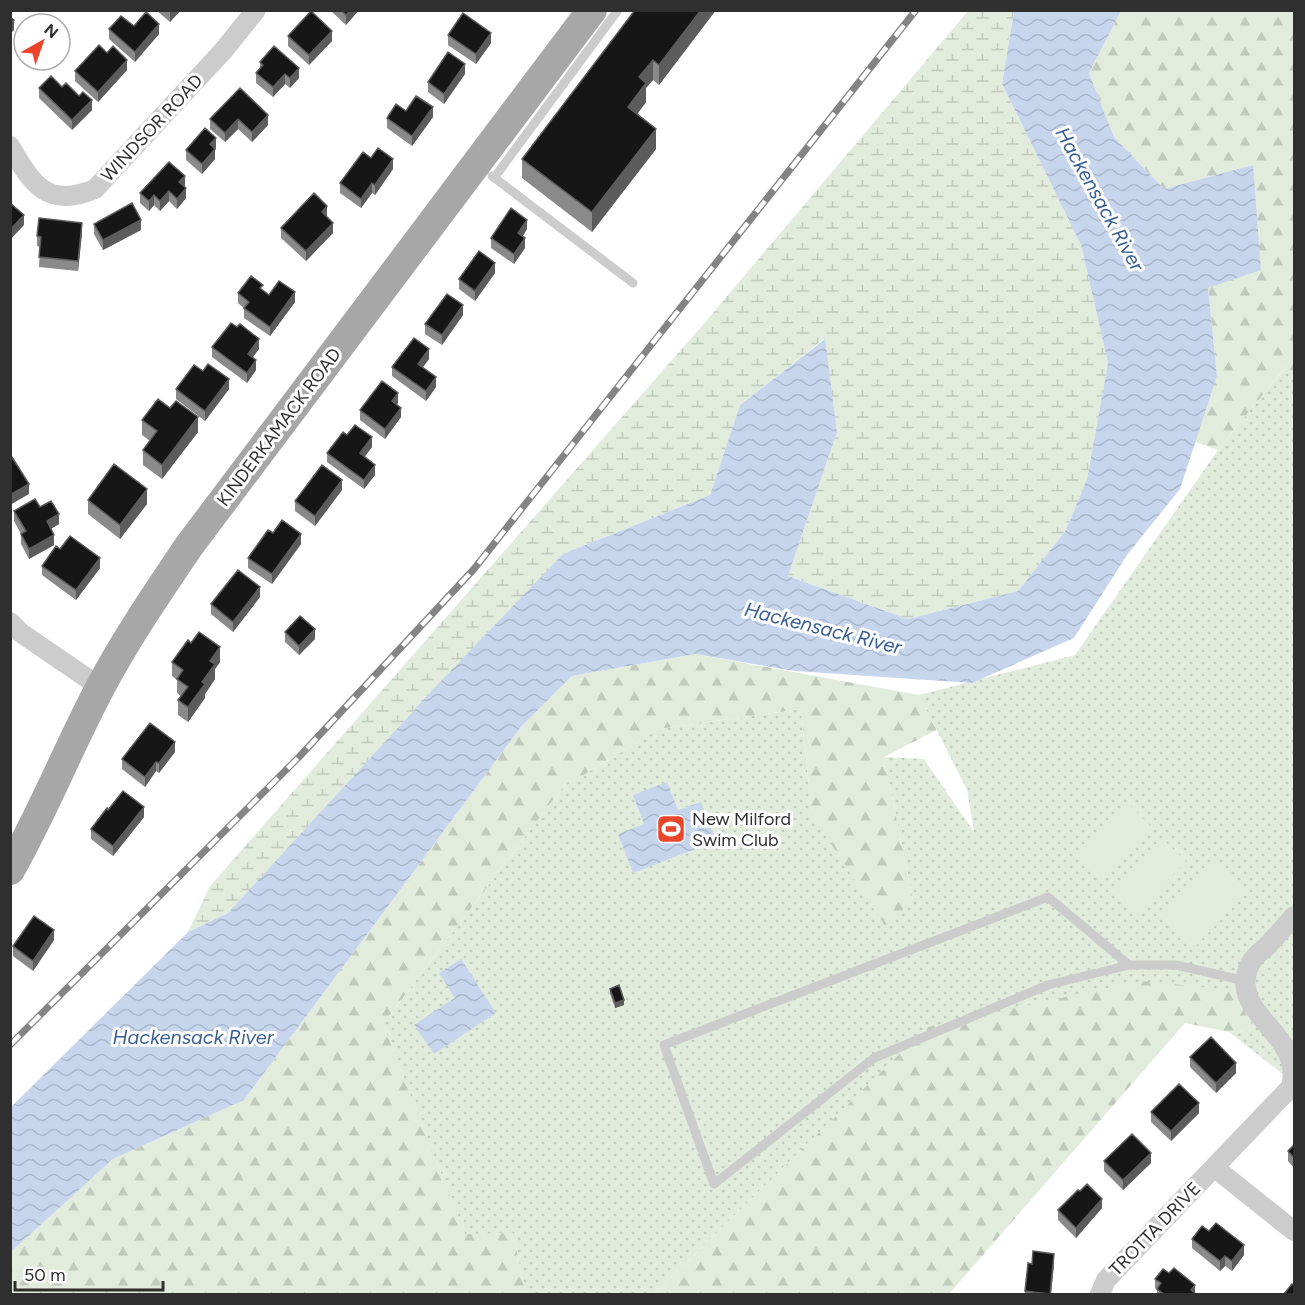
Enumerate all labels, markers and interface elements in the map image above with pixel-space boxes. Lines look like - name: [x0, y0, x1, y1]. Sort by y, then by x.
- north arrow: [12, 12, 72, 72]
- text: N: [40, 20, 62, 42]
- street label: WINDSOR ROAD: [97, 70, 207, 186]
- water label: Hackensack River: [1050, 123, 1150, 276]
- street label: KINDERKAMACK ROAD: [212, 344, 346, 510]
- water label: Hackensack River: [742, 597, 905, 659]
- place label: New Milford Swim Club: [692, 808, 791, 851]
- sports icon: New Milford Swim Club: [655, 813, 687, 845]
- water label: Hackensack River: [113, 1025, 275, 1049]
- street label: TROTTA DRIVE: [1105, 1177, 1205, 1281]
- scale bar: [15, 1254, 164, 1292]
- text: 50 m: [24, 1264, 66, 1286]

